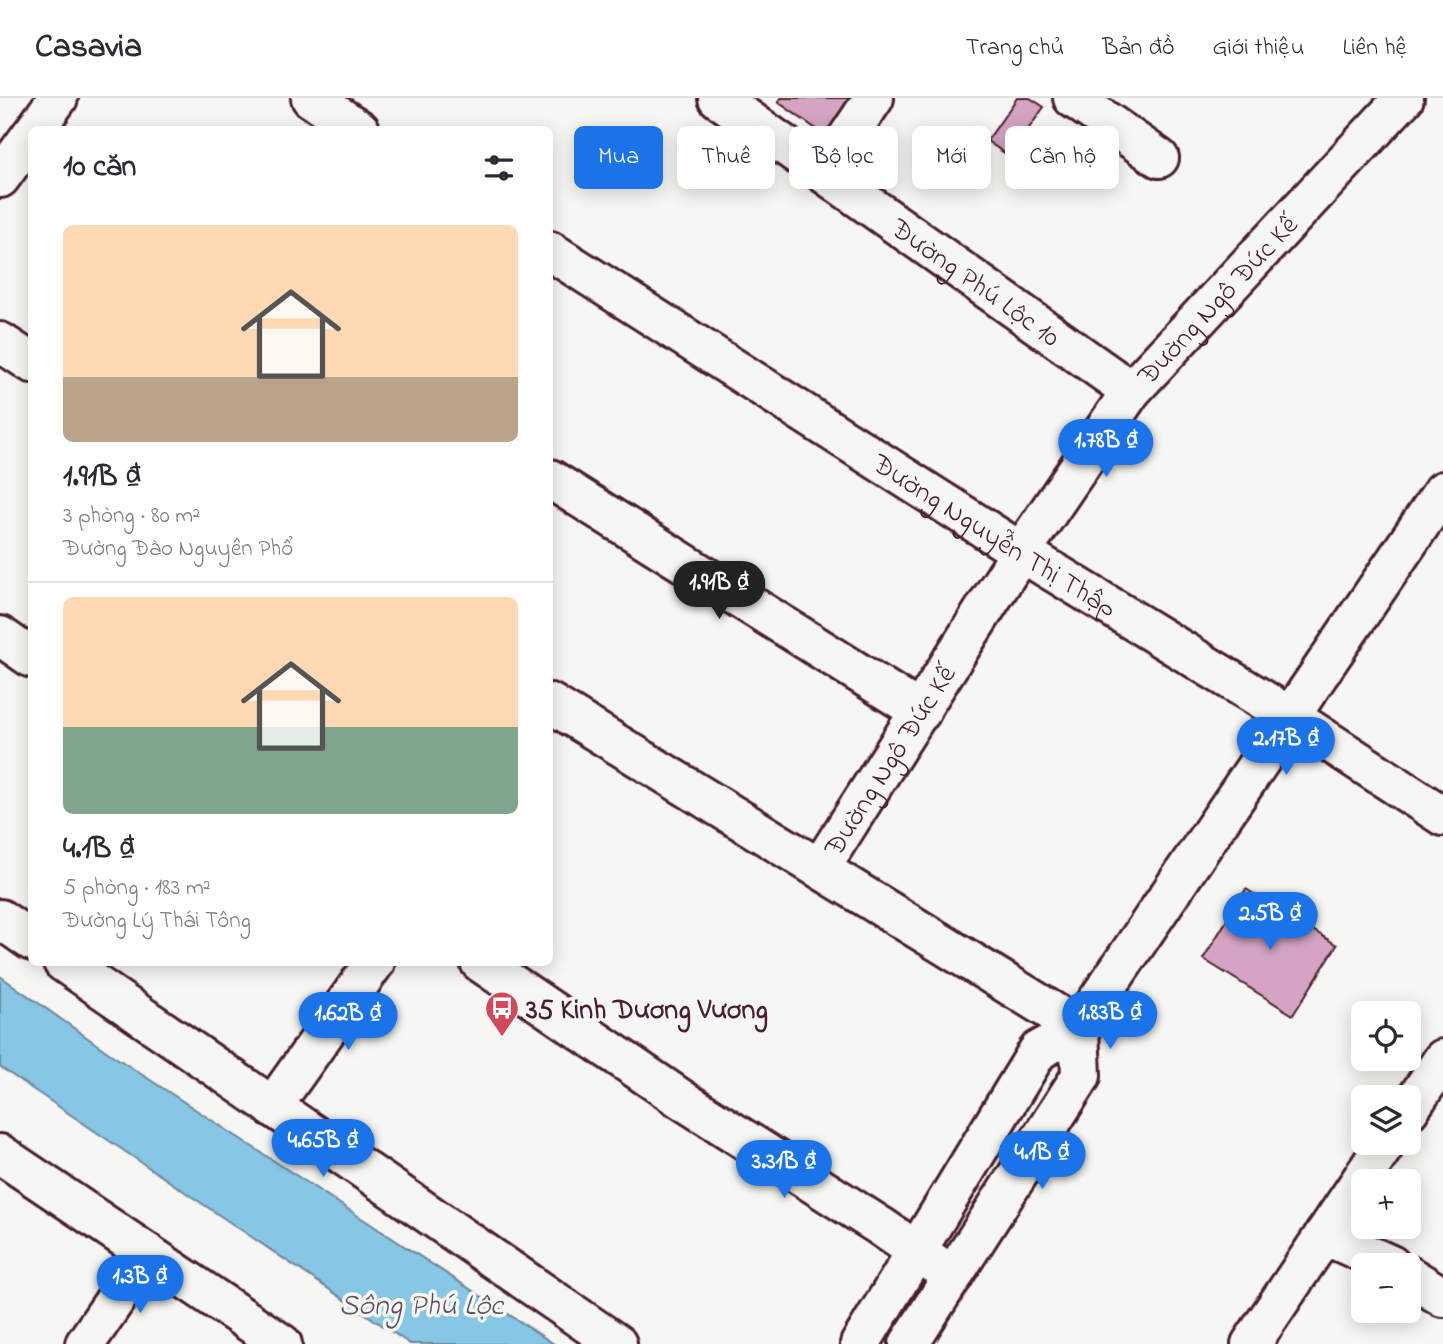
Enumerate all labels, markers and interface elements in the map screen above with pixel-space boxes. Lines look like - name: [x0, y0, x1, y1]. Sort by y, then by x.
- text: Casavia: [35, 24, 142, 72]
- text: Trang chủ: [966, 31, 1064, 66]
- text: Bản đồ: [1102, 31, 1174, 66]
- text: Giới thiệu: [1212, 31, 1304, 66]
- text: Liên hệ: [1342, 31, 1408, 66]
- chip: Mua: [574, 126, 663, 189]
- chip: Thuê: [677, 126, 775, 189]
- chip: Bộ lọc: [789, 126, 898, 189]
- chip: Mới: [912, 126, 991, 189]
- chip: Căn hộ: [1005, 126, 1119, 189]
- text: 10 căn: [63, 146, 136, 190]
- icon: filters: [480, 149, 518, 187]
- street label: Đường Ngô Đức Kế: [1129, 205, 1311, 397]
- street label: Đường Phú Lộc 10: [880, 209, 1068, 359]
- icon: home: [228, 271, 354, 397]
- pin: 1.78B ₫: [1041, 420, 1171, 479]
- text: 1.78B ₫: [1074, 425, 1138, 458]
- street label: Đường Nguyễn Thị Thập: [862, 445, 1124, 630]
- text: 1.91B ₫: [63, 456, 141, 500]
- text: 3 phòng · 80 m²: [63, 500, 200, 533]
- text: Đường Đào Nguyên Phổ: [63, 533, 293, 566]
- pin: 1.91B ₫: [654, 561, 784, 621]
- text: 1.91B ₫: [689, 567, 749, 600]
- icon: home: [228, 643, 354, 769]
- street label: Đường Ngô Đức Kế: [815, 656, 969, 866]
- pin: 2.17B ₫: [1221, 718, 1351, 777]
- text: 2.17B ₫: [1253, 723, 1319, 756]
- text: 4.1B ₫: [63, 828, 134, 872]
- text: 5 phòng · 183 m²: [63, 872, 211, 905]
- pin: 2.5B ₫: [1213, 892, 1327, 952]
- text: 2.5B ₫: [1239, 898, 1301, 931]
- text: Đường Lý Thái Tông: [63, 905, 251, 938]
- bus stop icon: 35 Kinh Dương Vương: [483, 989, 521, 1038]
- place label: 35 Kinh Dương Vương: [525, 991, 768, 1033]
- pin: 1.62B ₫: [283, 992, 413, 1052]
- pin: 1.83B ₫: [1045, 992, 1175, 1051]
- text: 1.83B ₫: [1078, 997, 1142, 1030]
- text: 1.62B ₫: [315, 998, 381, 1031]
- map controls: [1351, 1001, 1421, 1323]
- button: locate: [1351, 1001, 1421, 1071]
- button: layers: [1351, 1085, 1421, 1155]
- pin: 4.65B ₫: [258, 1119, 388, 1179]
- text: 4.65B ₫: [288, 1125, 358, 1158]
- pin: 4.1B ₫: [985, 1132, 1099, 1191]
- text: 4.1B ₫: [1015, 1137, 1069, 1170]
- pin: 3.31B ₫: [719, 1140, 849, 1200]
- text: 3.31B ₫: [752, 1146, 816, 1179]
- button: +: [1351, 1169, 1421, 1239]
- button: −: [1351, 1253, 1421, 1323]
- pin: 1.3B ₫: [83, 1256, 197, 1315]
- text: 1.3B ₫: [113, 1261, 167, 1294]
- water label: Sông Phú Lộc: [339, 1285, 505, 1329]

